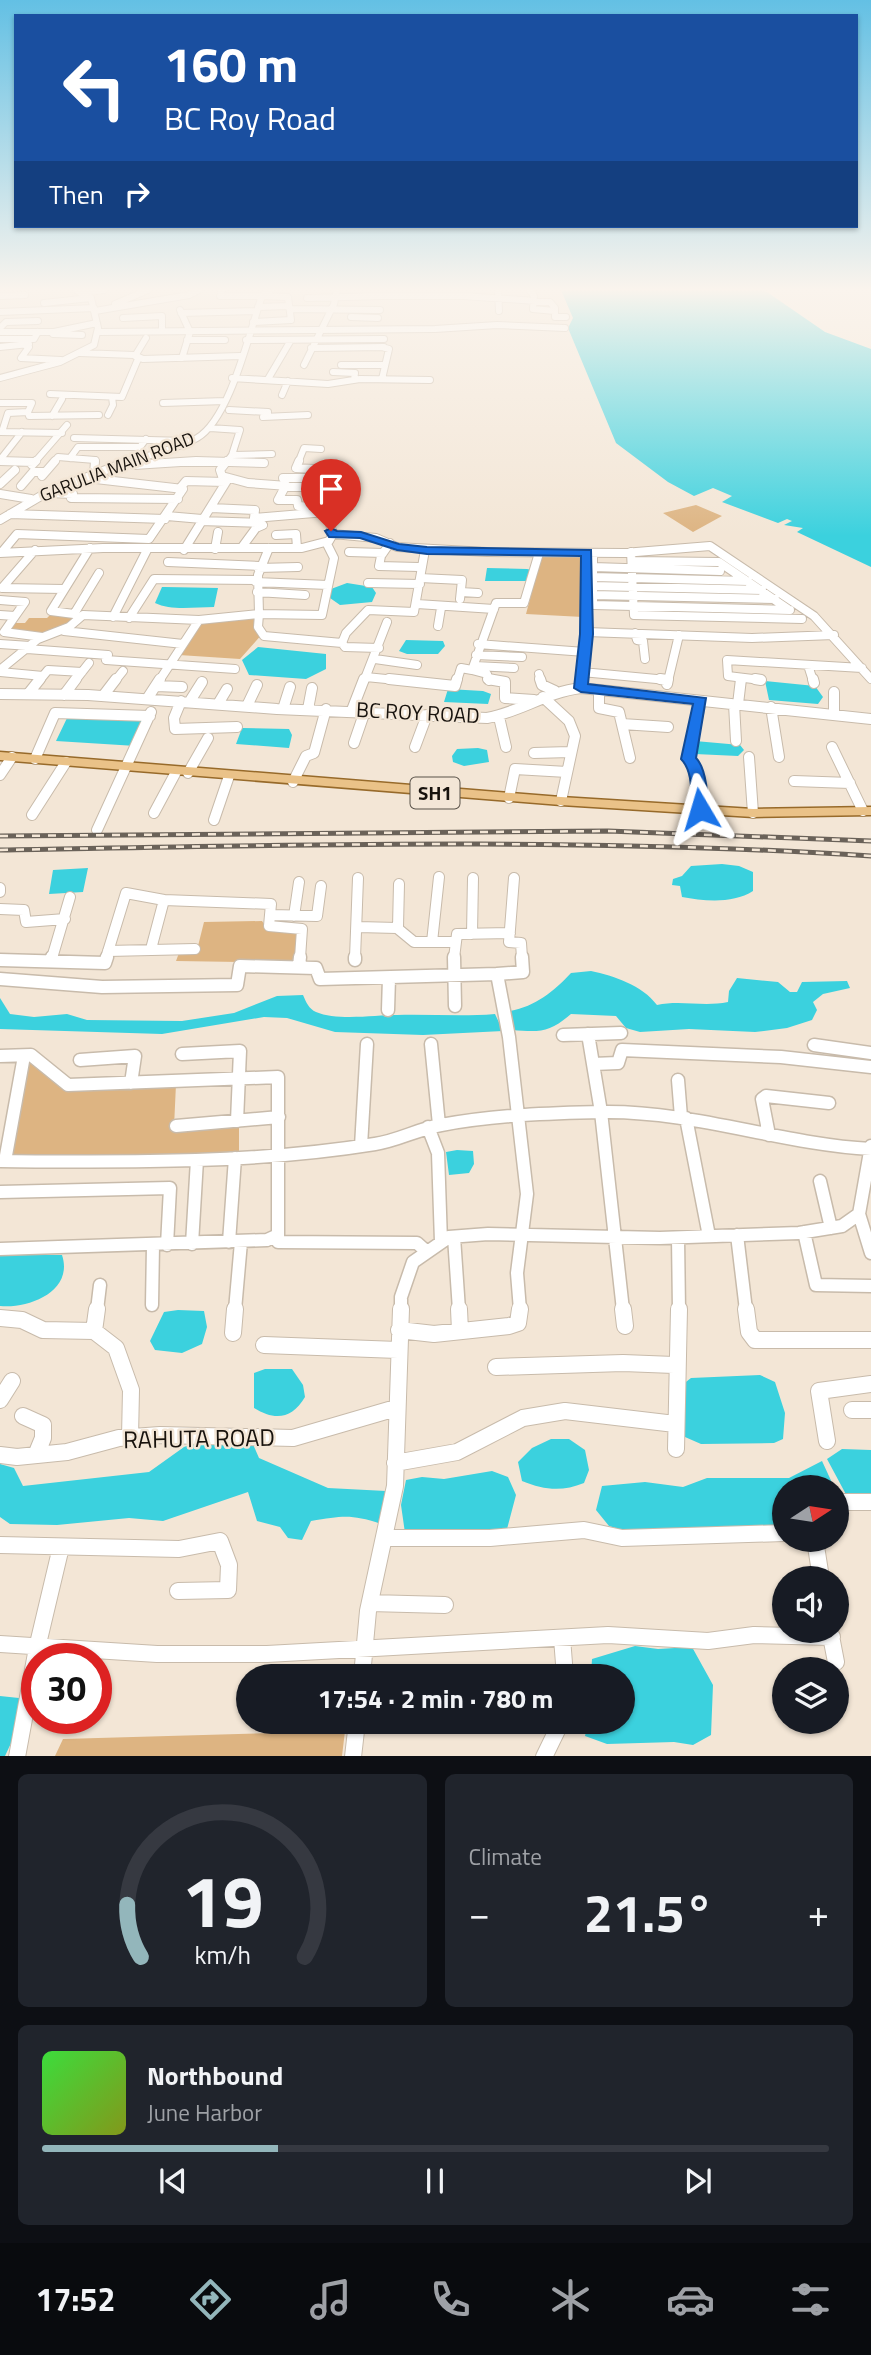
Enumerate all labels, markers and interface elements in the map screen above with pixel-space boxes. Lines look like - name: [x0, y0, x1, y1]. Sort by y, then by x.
- text: 160 m: [164, 26, 298, 101]
- icon: left: [49, 42, 140, 133]
- text: BC Roy Road: [164, 94, 336, 142]
- text: Then: [49, 175, 104, 214]
- icon: right: [118, 175, 156, 213]
- street label: GARULIA MAIN ROAD: [36, 425, 198, 508]
- pin: [301, 459, 361, 531]
- icon: arrive: [312, 470, 350, 508]
- street label: BC ROY ROAD: [355, 693, 481, 731]
- position arrow: [663, 772, 737, 846]
- road number: SH1: [410, 778, 460, 808]
- street label: RAHUTA ROAD: [123, 1419, 275, 1457]
- north arrow: [772, 1475, 849, 1552]
- map controls: [772, 1475, 849, 1734]
- button: sound: [772, 1566, 849, 1643]
- speed limit sign: 30: [21, 1643, 112, 1734]
- button: layers: [772, 1657, 849, 1734]
- text: 17:54 · 2 min · 780 m: [318, 1679, 553, 1718]
- text: Climate: [469, 1839, 542, 1874]
- text: 19: [181, 1845, 263, 1955]
- text: 21.5°: [584, 1873, 714, 1952]
- text: −: [469, 1884, 490, 1942]
- text: +: [808, 1884, 829, 1942]
- text: km/h: [194, 1935, 251, 1973]
- text: Northbound: [147, 2056, 283, 2095]
- text: June Harbor: [147, 2095, 262, 2130]
- icon: previous: [154, 2162, 192, 2200]
- icon: pause: [416, 2162, 454, 2200]
- icon: next: [679, 2162, 717, 2200]
- text: 17:52: [36, 2275, 115, 2323]
- icon: directions: [186, 2275, 235, 2324]
- icon: music: [306, 2275, 355, 2324]
- icon: phone: [426, 2275, 475, 2324]
- icon: climate: [546, 2275, 595, 2324]
- icon: car: [666, 2275, 715, 2324]
- icon: filters: [786, 2275, 835, 2324]

